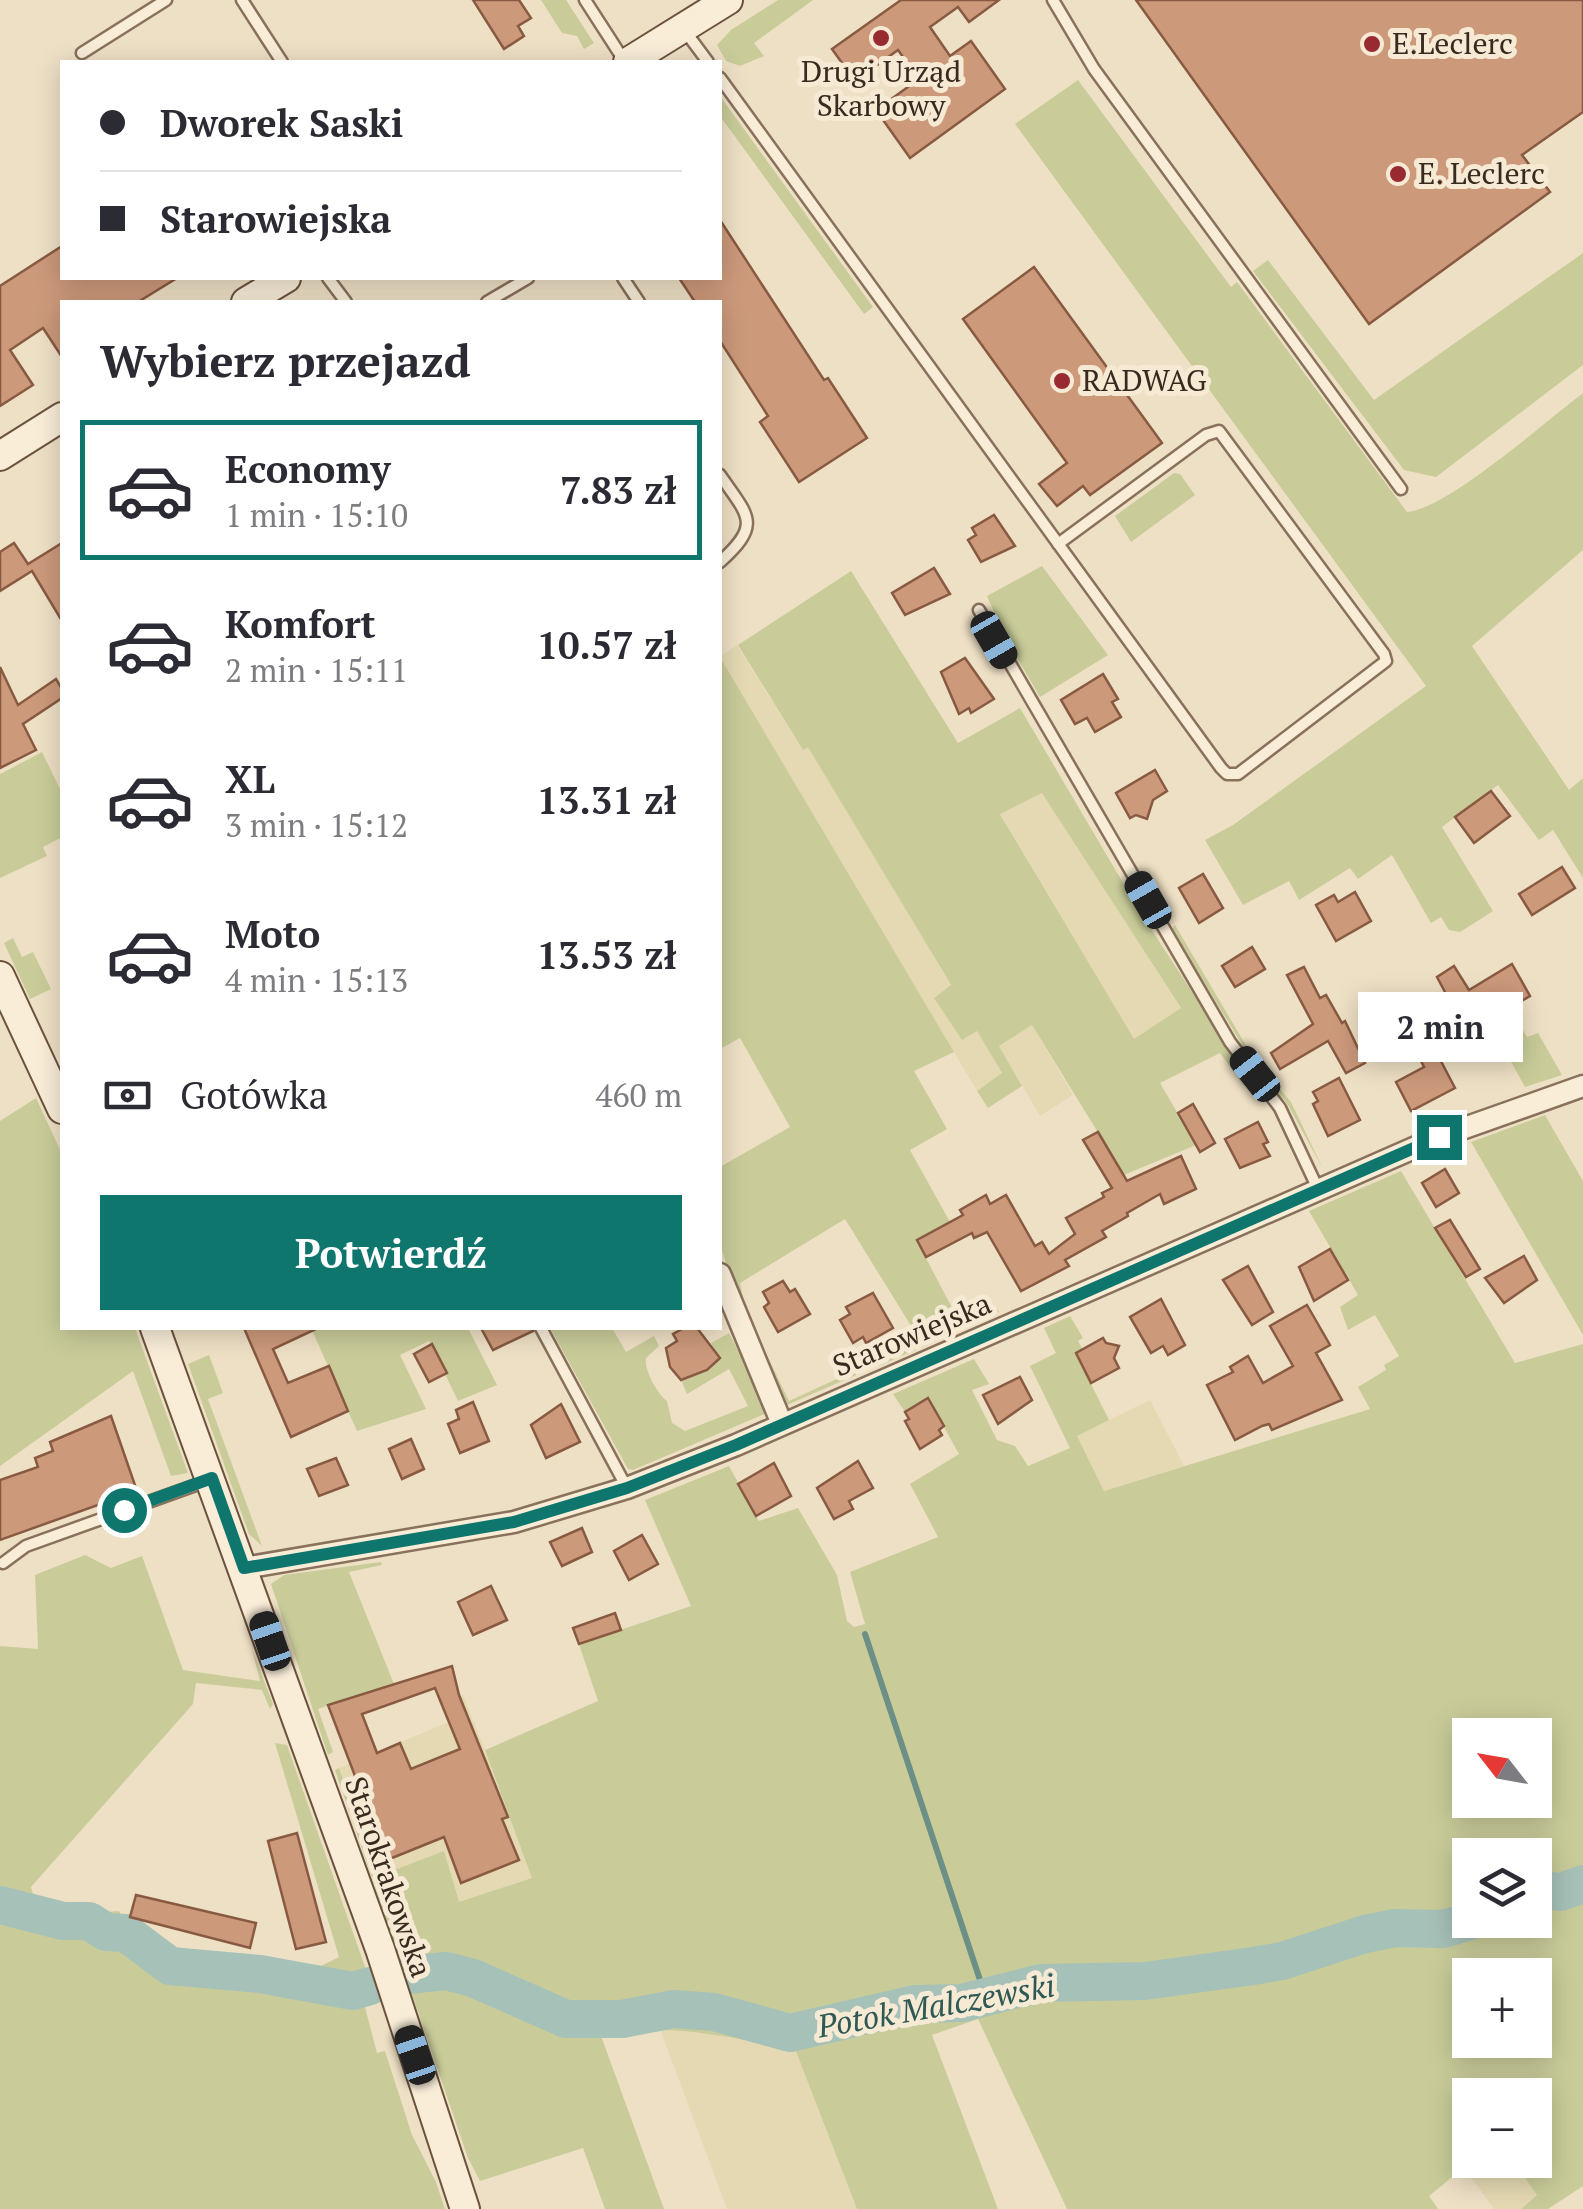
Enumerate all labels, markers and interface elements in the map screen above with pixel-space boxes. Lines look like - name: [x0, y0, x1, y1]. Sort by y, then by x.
- place label: E.Leclerc: [1392, 23, 1513, 63]
- marker: Drugi Urząd Skarbowy: [870, 27, 892, 49]
- marker: E.Leclerc: [1361, 33, 1383, 55]
- place label: Drugi Urząd Skarbowy: [801, 51, 961, 125]
- text: Dworek Saski: [160, 98, 403, 148]
- place label: E. Leclerc: [1418, 153, 1545, 193]
- marker: E. Leclerc: [1387, 163, 1409, 185]
- text: Starowiejska: [160, 194, 392, 244]
- text: Wybierz przejazd: [100, 330, 471, 390]
- place label: RADWAG: [1082, 360, 1207, 400]
- marker: RADWAG: [1051, 370, 1073, 392]
- text: Economy: [225, 444, 391, 494]
- icon: car: [105, 445, 195, 535]
- text: 7.83 zł: [560, 465, 677, 515]
- text: 1 min · 15:10: [225, 494, 408, 536]
- text: Komfort: [225, 599, 376, 649]
- icon: car: [105, 600, 195, 690]
- car: [966, 607, 1022, 673]
- text: 10.57 zł: [537, 620, 677, 670]
- text: 2 min · 15:11: [225, 649, 408, 691]
- text: XL: [225, 754, 275, 804]
- icon: car: [105, 755, 195, 845]
- text: 13.31 zł: [537, 775, 677, 825]
- text: 3 min · 15:12: [225, 804, 408, 846]
- car: [1120, 867, 1176, 933]
- text: Moto: [225, 909, 320, 959]
- icon: car: [105, 910, 195, 1000]
- text: 13.53 zł: [537, 930, 677, 980]
- text: 4 min · 15:13: [225, 959, 408, 1001]
- callout: 2 min: [1356, 992, 1522, 1062]
- text: 2 min: [1397, 1006, 1484, 1048]
- car: [1225, 1041, 1285, 1107]
- icon: cash: [100, 1068, 155, 1123]
- text: Gotówka: [180, 1070, 328, 1120]
- text: 460 m: [595, 1074, 682, 1116]
- route end: [1417, 1115, 1462, 1160]
- button: Potwierdź: [100, 1195, 682, 1310]
- street label: Starowiejska: [826, 1283, 997, 1385]
- route start: [102, 1488, 147, 1533]
- car: [246, 1608, 294, 1674]
- north arrow: [1452, 1718, 1552, 1818]
- map controls: [1452, 1718, 1552, 2178]
- street label: Starokrakowska: [336, 1771, 442, 1982]
- button: layers: [1452, 1838, 1552, 1938]
- button: +: [1452, 1958, 1552, 2058]
- water label: Potok Malczewski: [813, 1963, 1058, 2047]
- car: [391, 2022, 439, 2088]
- button: −: [1452, 2078, 1552, 2178]

